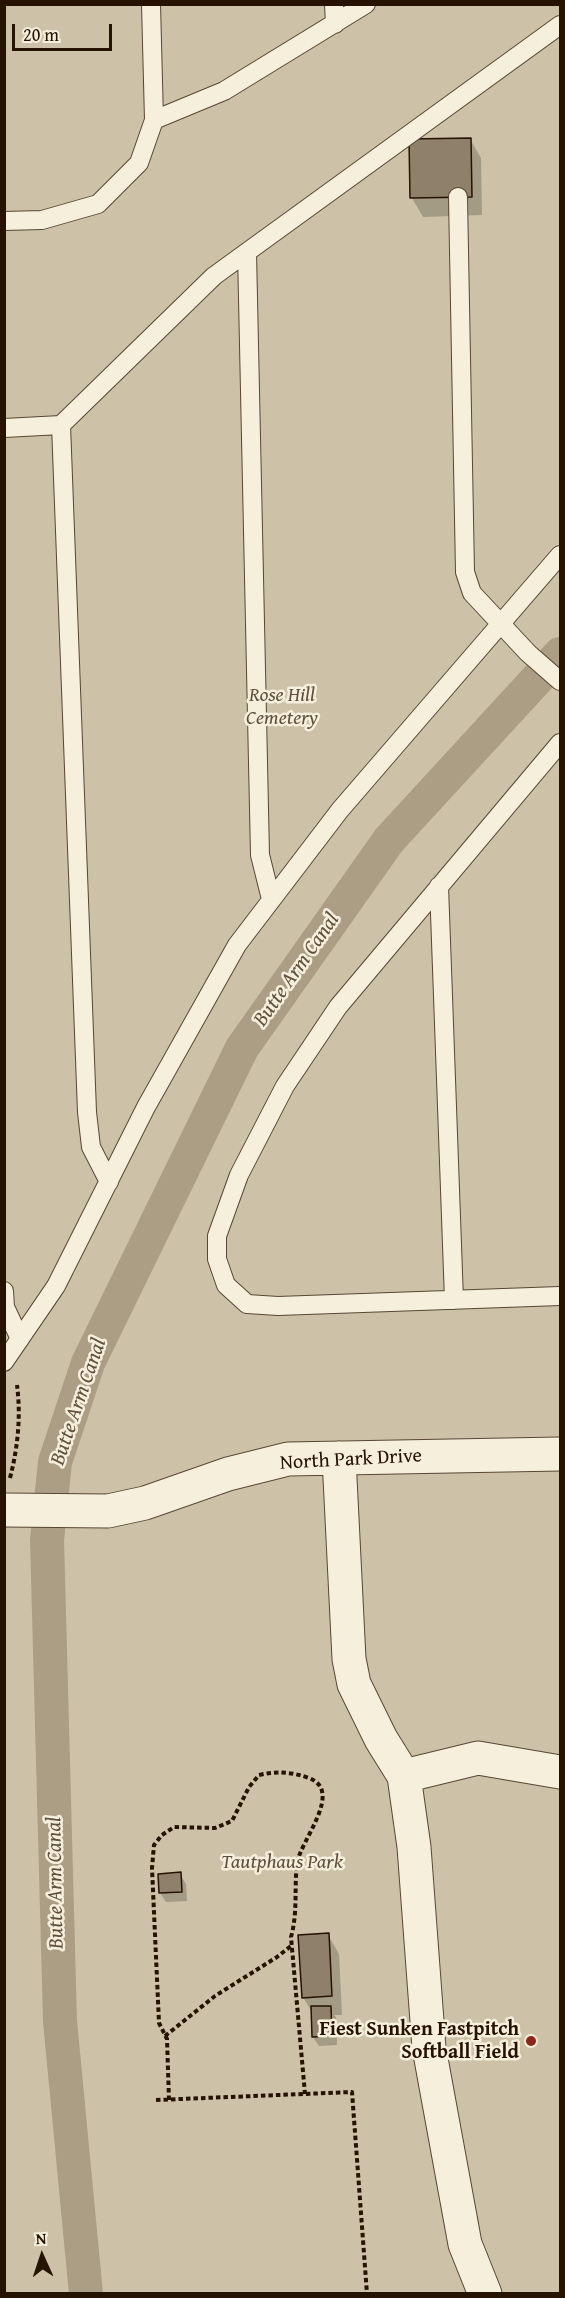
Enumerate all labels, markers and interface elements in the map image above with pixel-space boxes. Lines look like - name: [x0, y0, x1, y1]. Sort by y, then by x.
- scale bar: [15, 12, 116, 50]
- text: 20 m: [23, 21, 59, 48]
- park label: Rose Hill Cemetery: [246, 684, 318, 731]
- water label: Butte Arm Canal: [249, 909, 345, 1031]
- water label: Butte Arm Canal: [46, 1335, 112, 1469]
- street label: North Park Drive: [279, 1444, 423, 1476]
- water label: Butte Arm Canal: [42, 1817, 70, 1949]
- park label: Tautphaus Park: [221, 1851, 343, 1875]
- place label: Fiest Sunken Fastpitch Softball Field: [319, 2018, 519, 2065]
- marker: Fiest Sunken Fastpitch Softball Field: [524, 2034, 538, 2048]
- north arrow: [12, 2226, 72, 2286]
- text: N: [35, 2226, 47, 2250]

